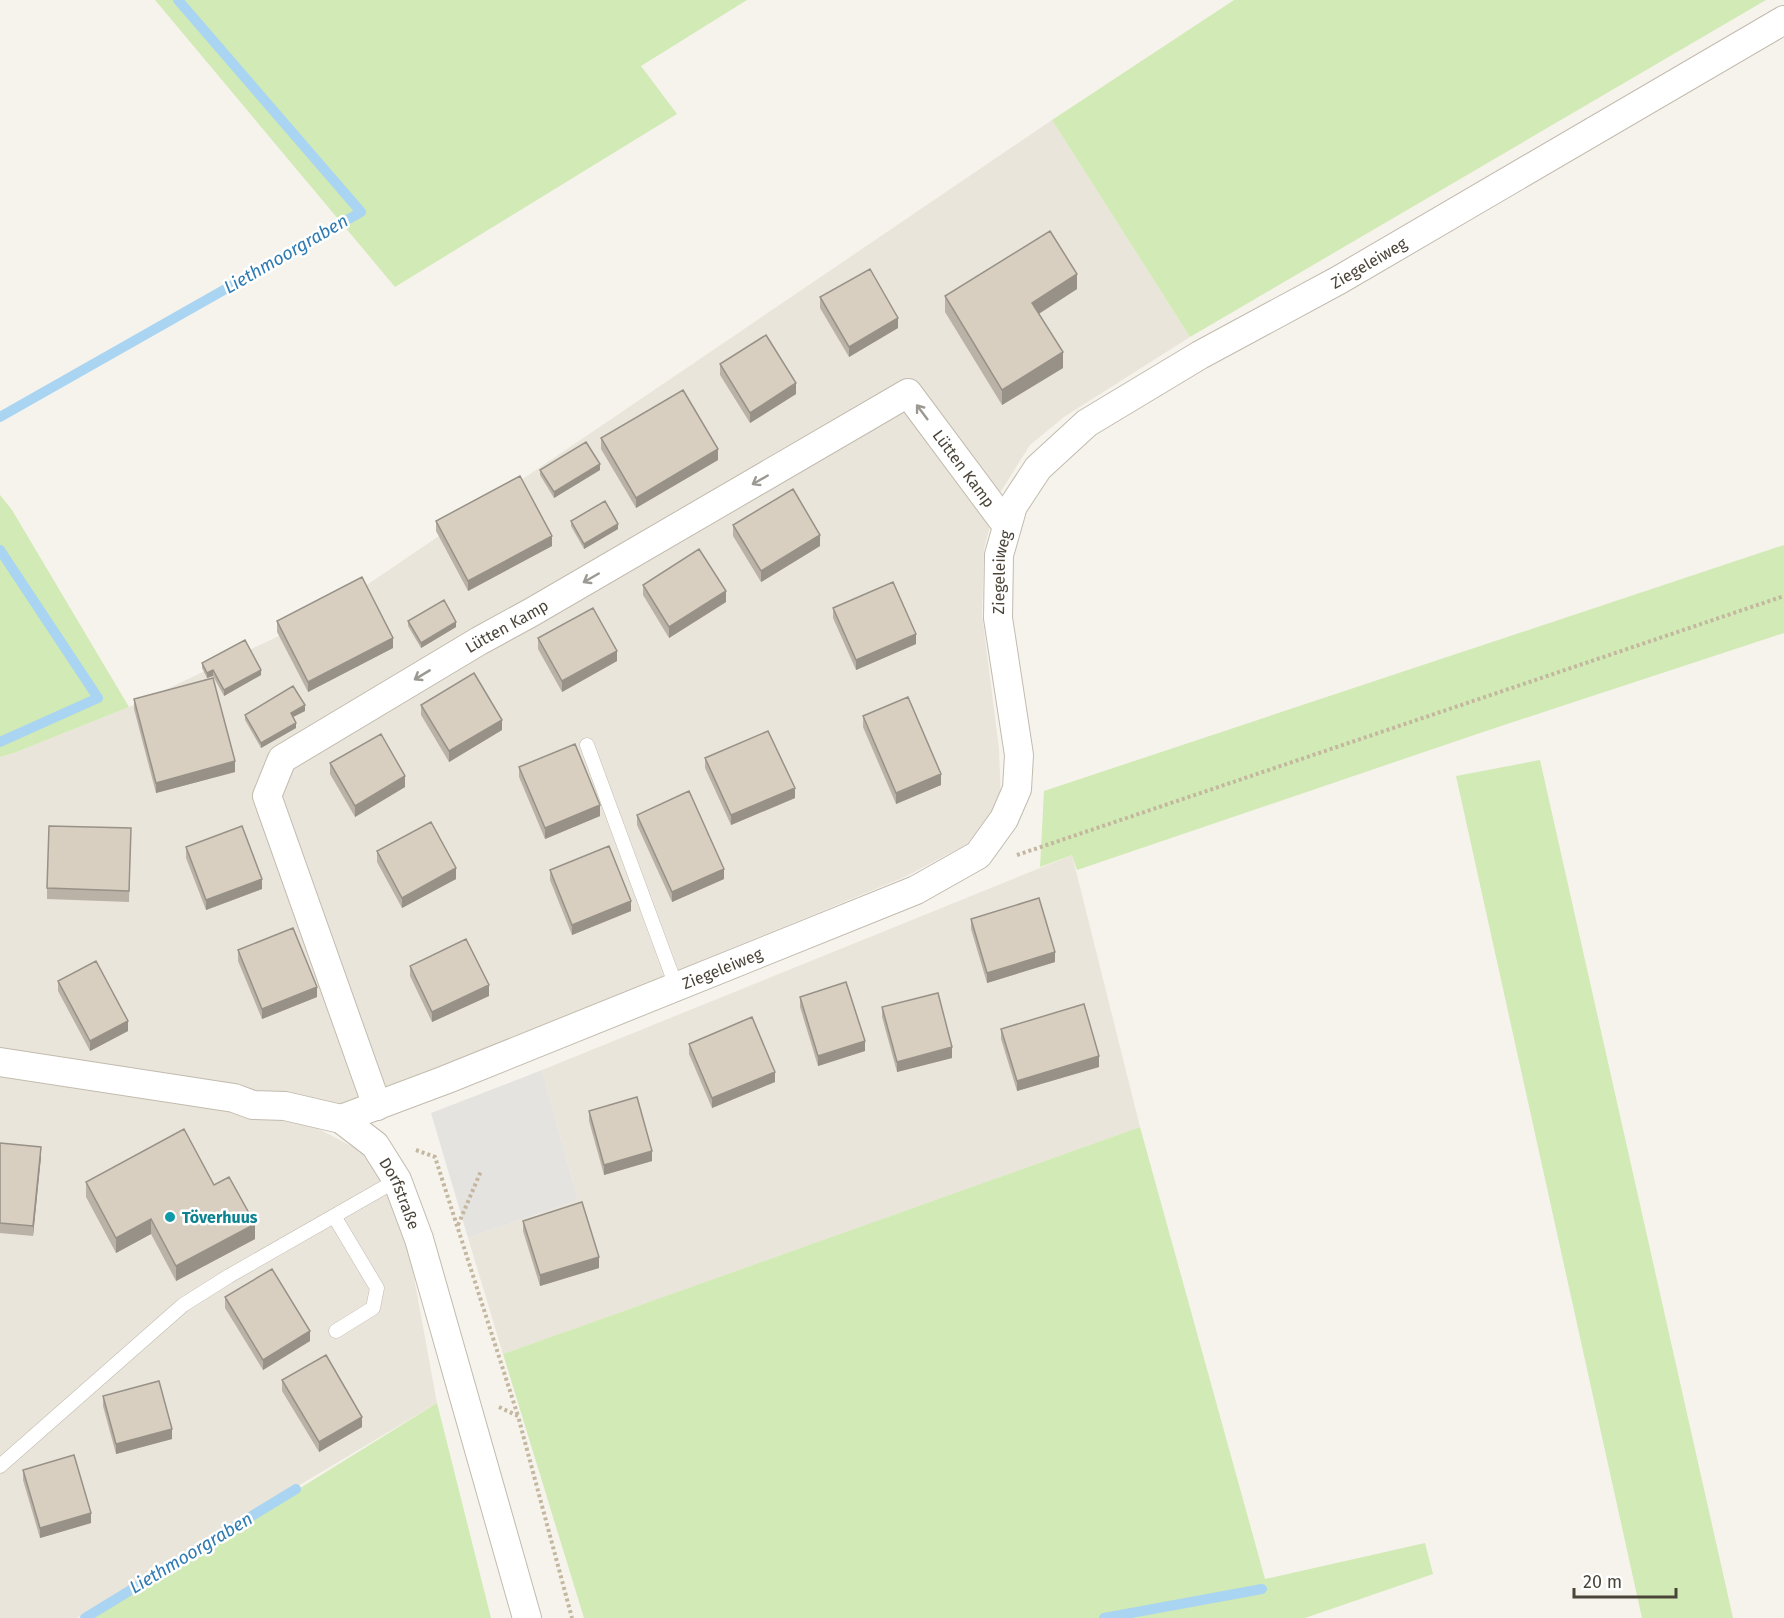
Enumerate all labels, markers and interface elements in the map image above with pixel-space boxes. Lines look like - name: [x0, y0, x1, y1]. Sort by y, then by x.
- water label: Liethmoorgraben: [220, 210, 352, 298]
- street label: Ziegeleiweg: [1328, 233, 1411, 293]
- one-way arrow: [916, 404, 929, 420]
- street label: Lütten Kamp: [929, 426, 999, 511]
- one-way arrow: [752, 474, 769, 486]
- street label: Ziegeleiweg: [989, 527, 1016, 614]
- one-way arrow: [583, 572, 600, 584]
- street label: Lütten Kamp: [462, 596, 552, 657]
- one-way arrow: [414, 669, 431, 681]
- street label: Ziegeleiweg: [680, 944, 766, 993]
- street label: Dorfstraße: [375, 1154, 424, 1232]
- place label: Töverhuus: [182, 1208, 258, 1227]
- marker: Töverhuus: [163, 1210, 177, 1224]
- water label: Liethmoorgraben: [126, 1508, 256, 1598]
- scale bar: [1574, 1561, 1676, 1599]
- text: 20 m: [1583, 1571, 1622, 1593]

